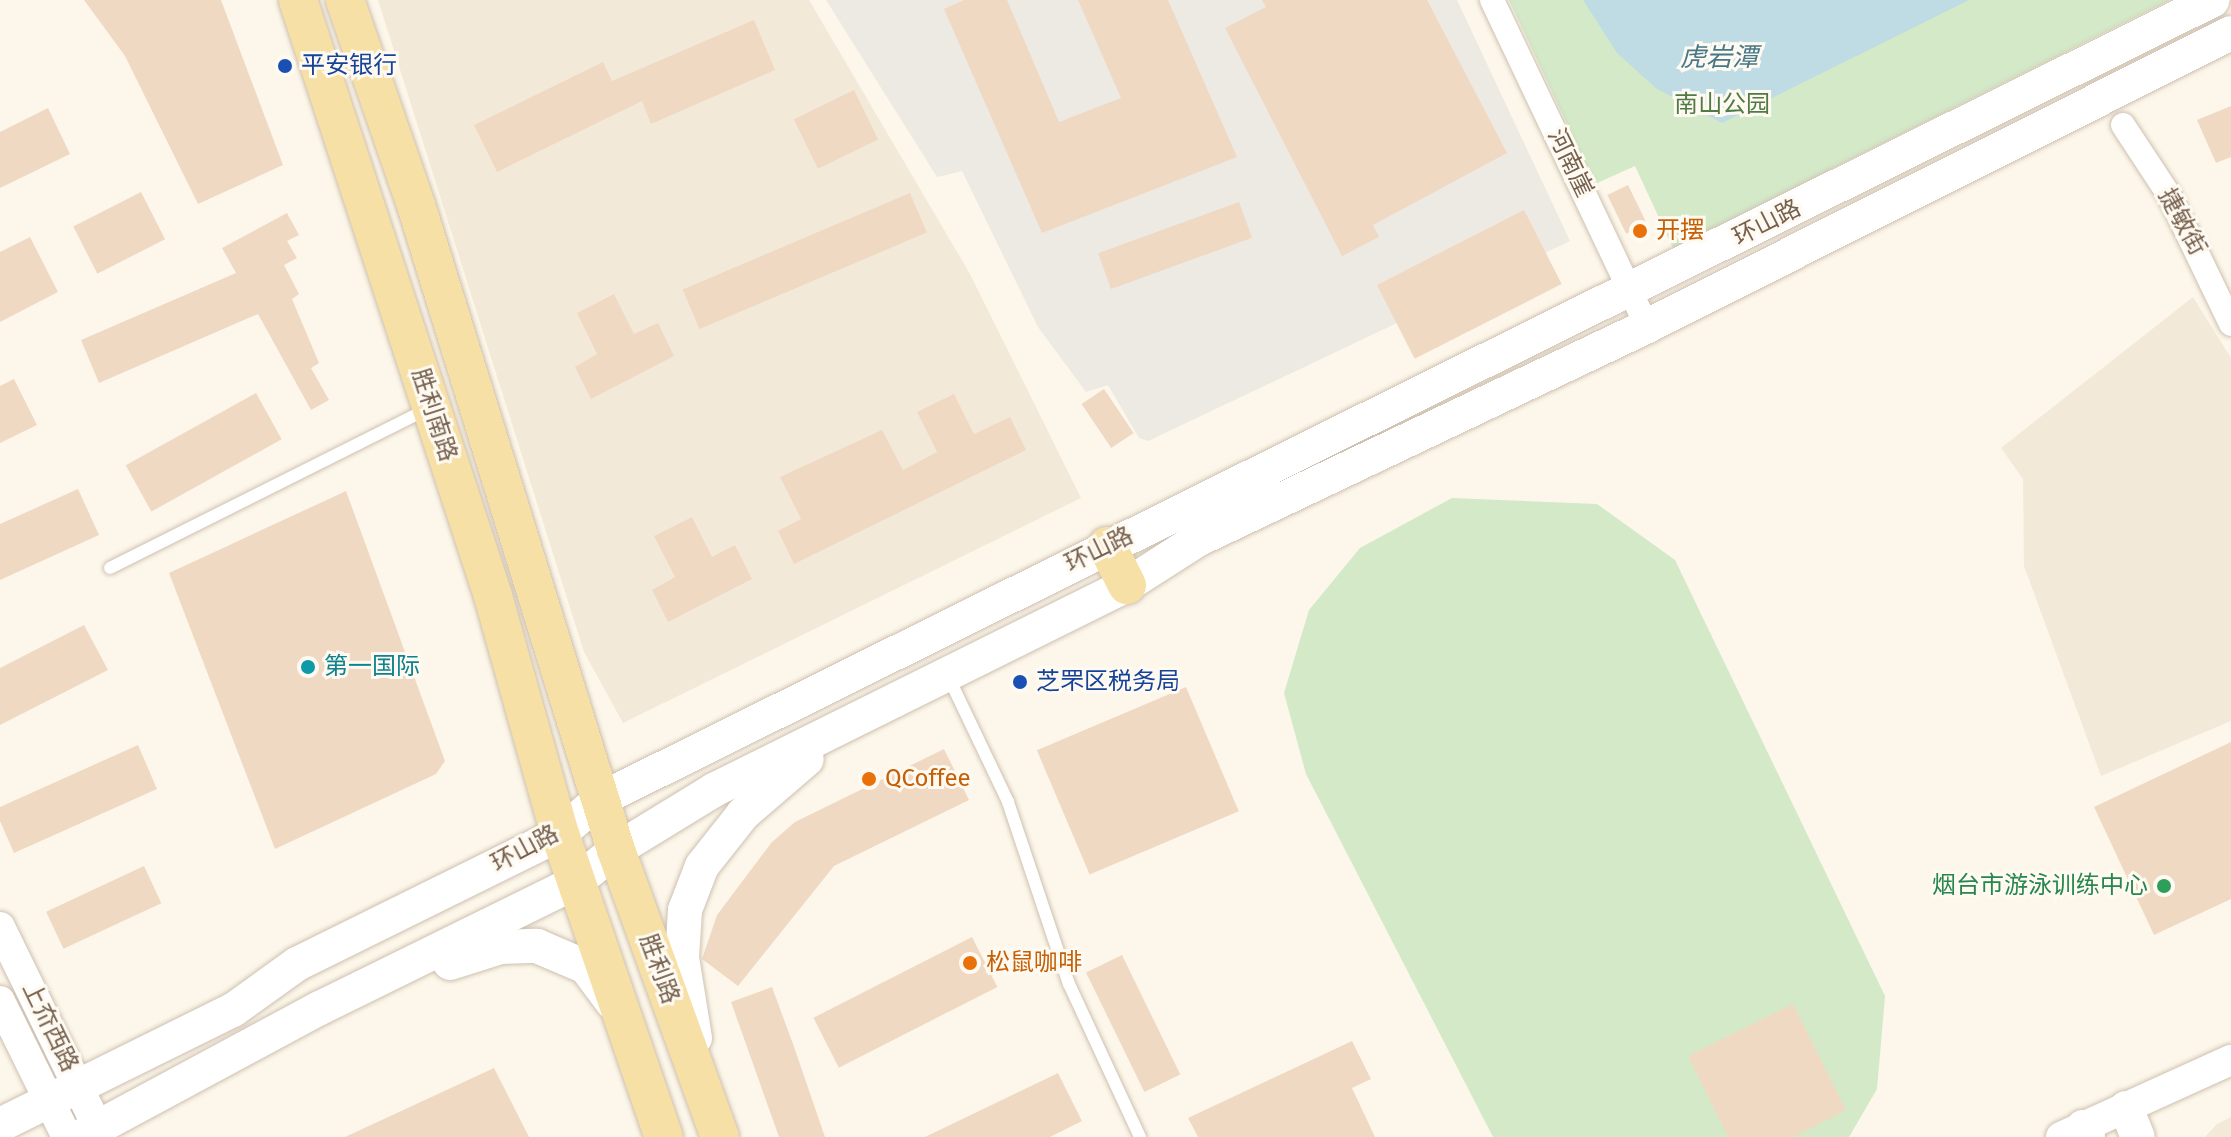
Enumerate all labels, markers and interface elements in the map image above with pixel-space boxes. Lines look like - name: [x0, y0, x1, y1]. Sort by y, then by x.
- water label: 虎岩潭: [1680, 42, 1758, 74]
- place label: 平安银行: [301, 52, 397, 80]
- marker: 平安银行: [276, 57, 294, 75]
- park label: 南山公园: [1674, 91, 1770, 119]
- street label: 河南崖: [1541, 124, 1599, 202]
- street label: 捷敏街: [2152, 184, 2212, 260]
- street label: 环山路: [1728, 194, 1806, 252]
- place label: 开摆: [1656, 217, 1704, 245]
- marker: 开摆: [1631, 222, 1649, 240]
- street label: 胜利南路: [405, 365, 463, 465]
- street label: 环山路: [1060, 521, 1138, 579]
- place label: 第一国际: [324, 653, 420, 681]
- marker: 第一国际: [299, 658, 317, 676]
- place label: 芝罘区税务局: [1036, 668, 1180, 696]
- marker: 芝罘区税务局: [1011, 673, 1029, 691]
- place label: QCoffee: [885, 765, 971, 793]
- marker: QCoffee: [860, 770, 878, 788]
- street label: 环山路: [486, 819, 564, 879]
- place label: 烟台市游泳训练中心: [1932, 872, 2148, 900]
- marker: 烟台市游泳训练中心: [2155, 877, 2173, 895]
- street label: 胜利路: [633, 930, 685, 1008]
- place label: 松鼠咖啡: [986, 949, 1082, 977]
- marker: 松鼠咖啡: [961, 954, 979, 972]
- street label: 上夼西路: [16, 978, 84, 1076]

